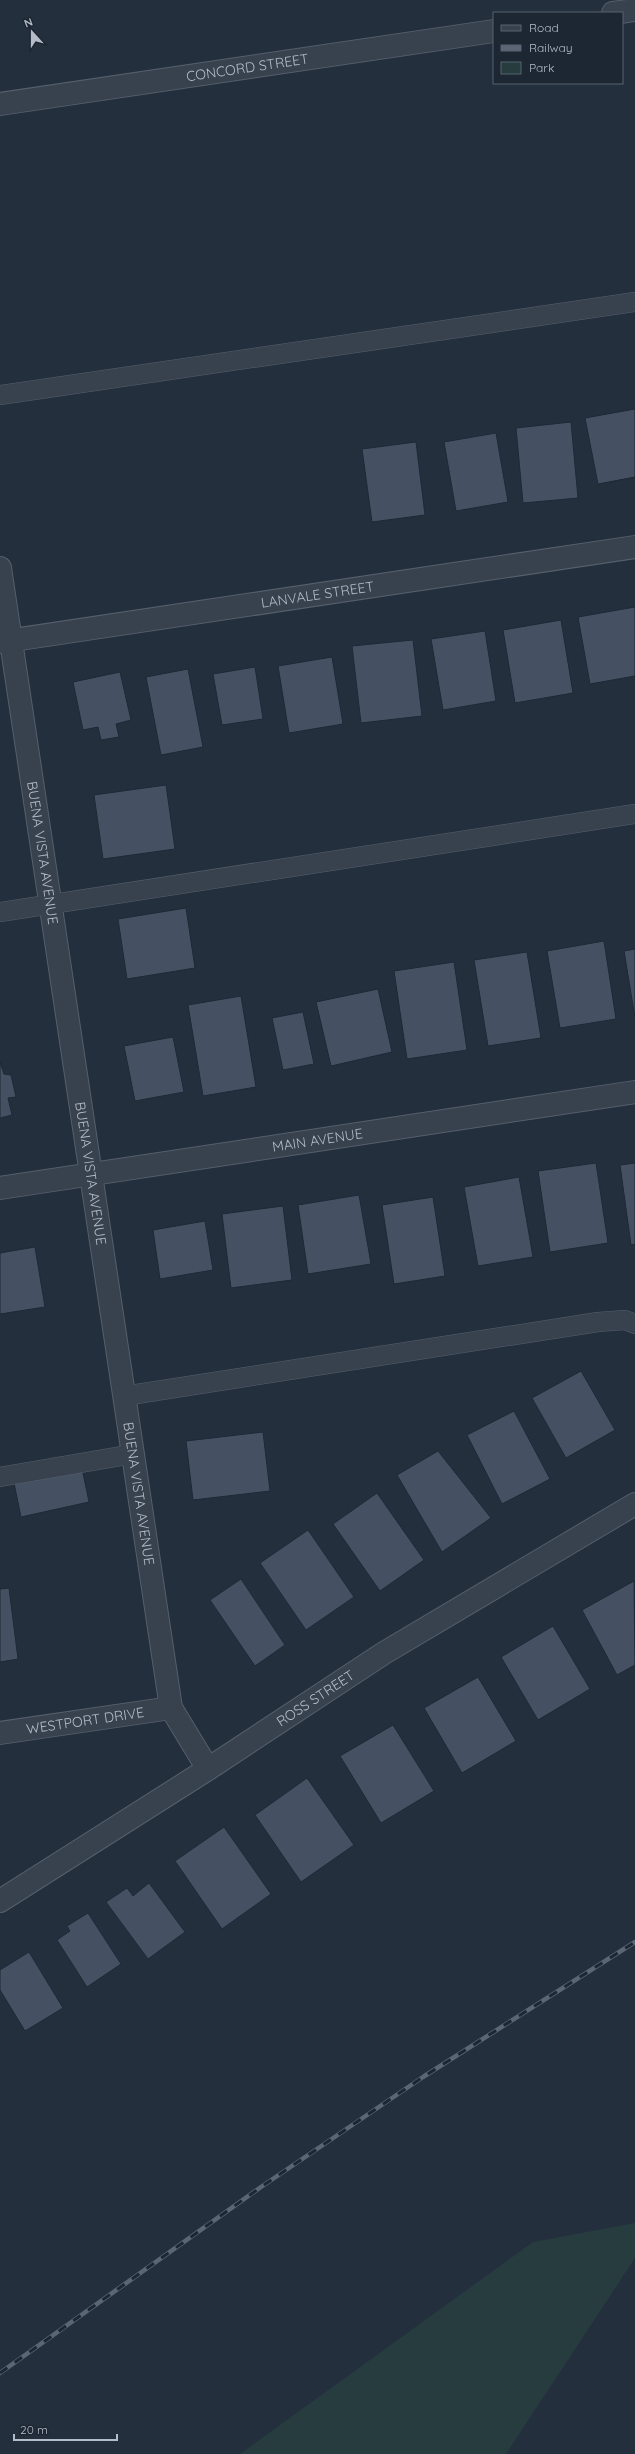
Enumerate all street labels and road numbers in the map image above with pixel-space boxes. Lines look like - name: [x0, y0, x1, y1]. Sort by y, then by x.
- street label: CONCORD STREET: [185, 50, 310, 85]
- street label: LANVALE STREET: [260, 577, 375, 612]
- street label: BUENA VISTA AVENUE: [23, 780, 62, 926]
- street label: BUENA VISTA AVENUE: [71, 1100, 110, 1246]
- street label: MAIN AVENUE: [271, 1124, 364, 1156]
- street label: BUENA VISTA AVENUE: [119, 1421, 158, 1567]
- street label: ROSS STREET: [273, 1666, 358, 1730]
- street label: WESTPORT DRIVE: [25, 1703, 145, 1738]

